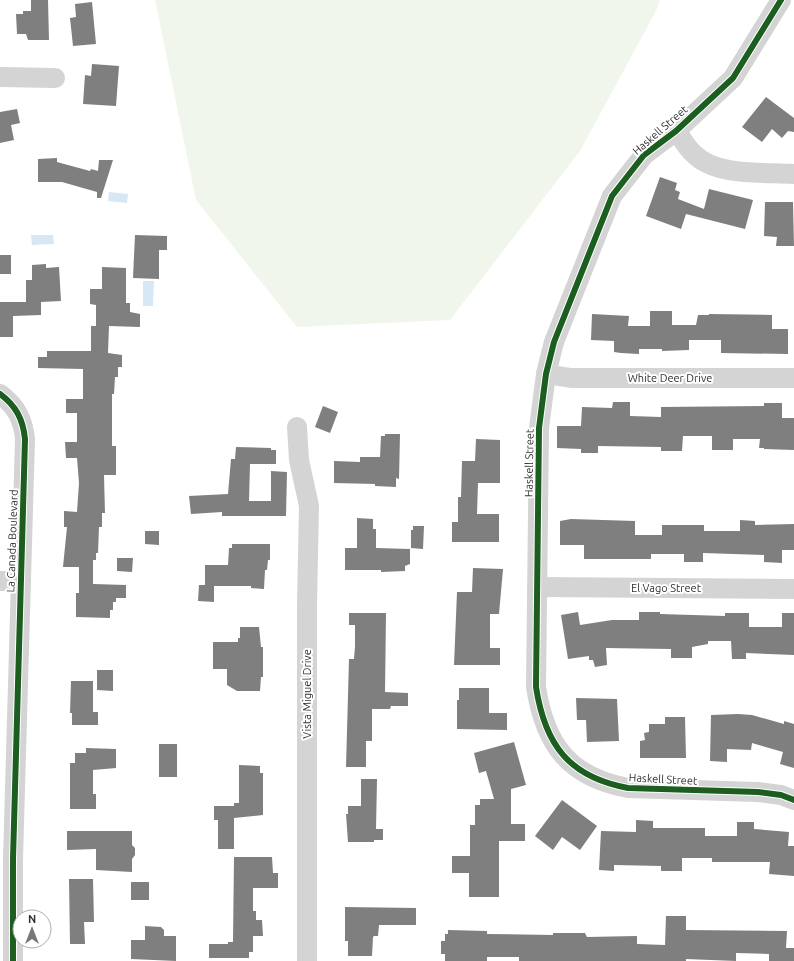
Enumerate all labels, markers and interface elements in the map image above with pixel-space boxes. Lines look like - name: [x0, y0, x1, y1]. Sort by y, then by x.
- street label: Haskell Street: [630, 103, 690, 157]
- street label: White Deer Drive: [628, 372, 712, 384]
- street label: Haskell Street: [522, 428, 536, 497]
- street label: La Canada Boulevard: [4, 489, 20, 593]
- street label: El Vago Street: [631, 582, 702, 594]
- street label: Vista Miguel Drive: [301, 649, 313, 739]
- street label: Haskell Street: [628, 771, 698, 787]
- north arrow: [12, 909, 52, 949]
- text: N: [28, 913, 36, 925]

